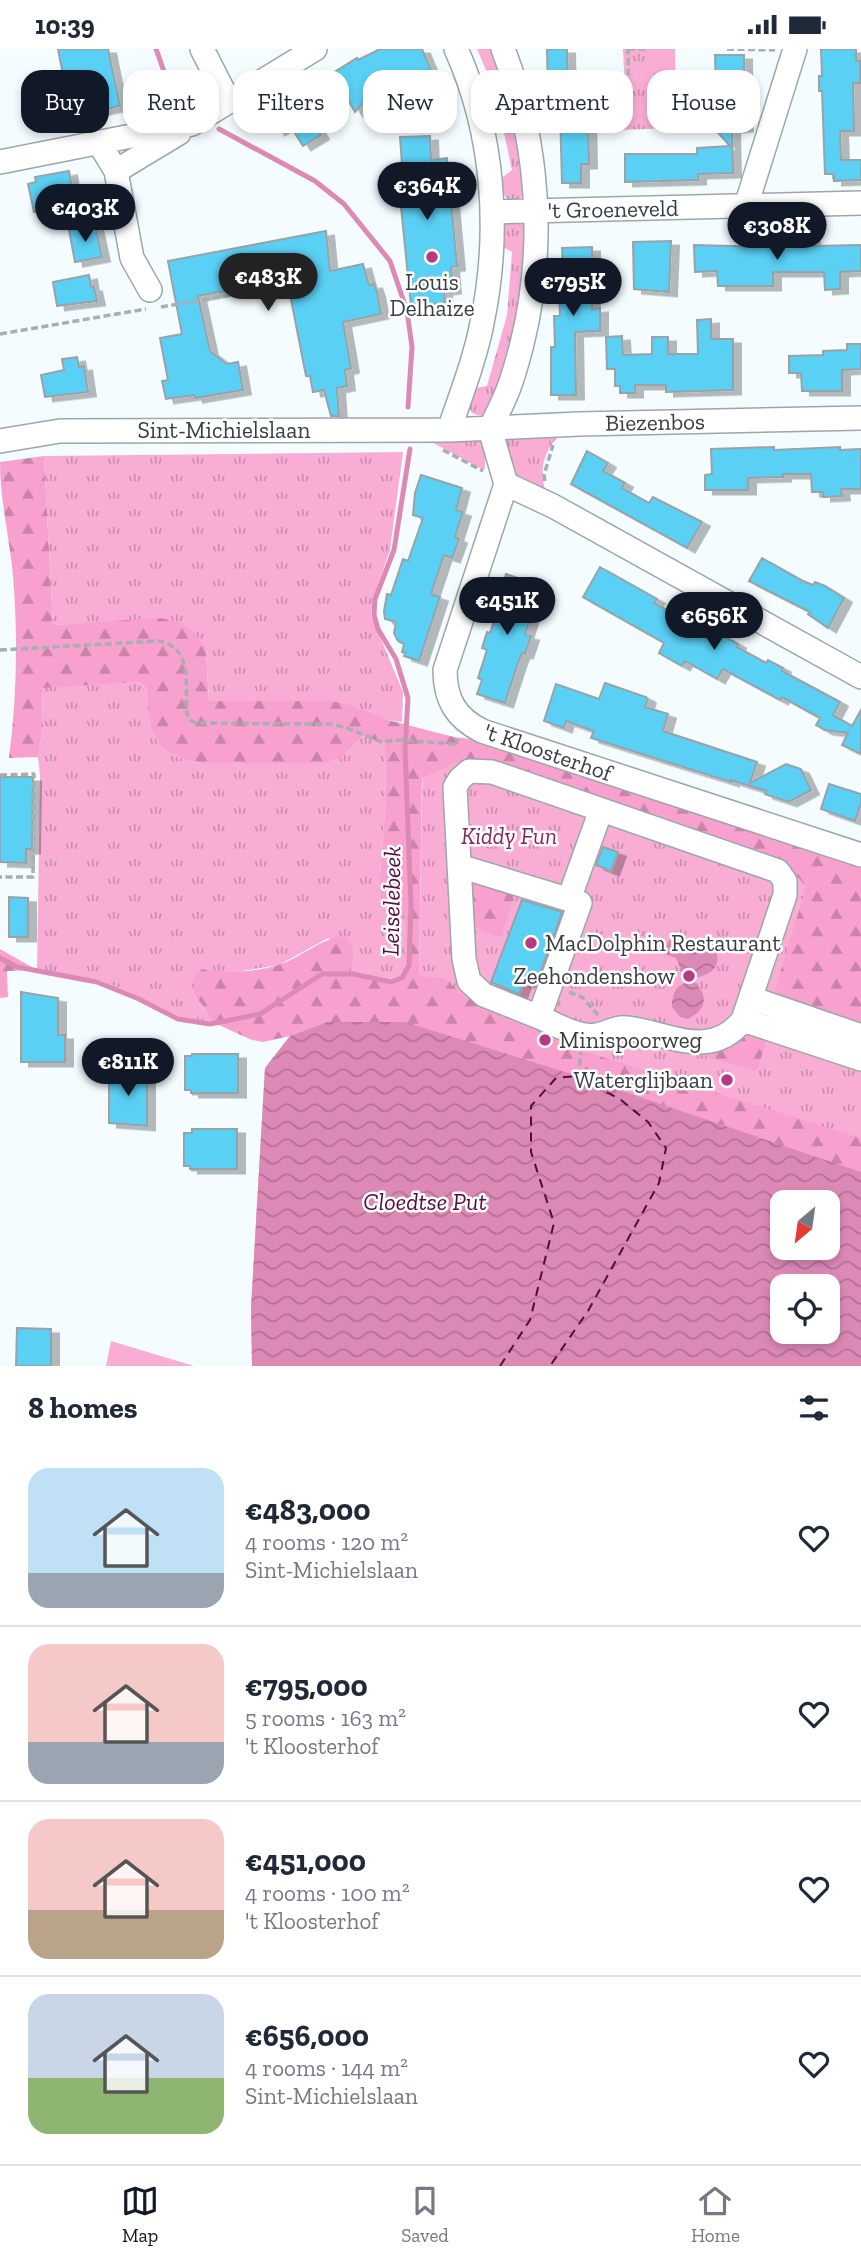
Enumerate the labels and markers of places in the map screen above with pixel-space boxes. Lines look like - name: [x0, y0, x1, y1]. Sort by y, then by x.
- pin: €364K: [378, 163, 476, 222]
- pin: €403K: [36, 185, 134, 244]
- pin: €308K: [728, 203, 826, 262]
- marker: Louis Delhaize: [424, 249, 440, 265]
- pin: €483K: [219, 253, 317, 313]
- pin: €795K: [524, 259, 622, 318]
- place label: Louis Delhaize: [389, 268, 475, 322]
- pin: €451K: [458, 577, 556, 637]
- pin: €656K: [665, 593, 763, 652]
- place label: MacDolphin Restaurant: [545, 929, 781, 957]
- marker: MacDolphin Restaurant: [523, 935, 539, 951]
- place label: Zeehondenshow: [513, 962, 675, 990]
- marker: Zeehondenshow: [681, 968, 697, 984]
- place label: Minispoorweg: [559, 1026, 703, 1054]
- marker: Minispoorweg: [537, 1032, 553, 1048]
- pin: €811K: [79, 1039, 177, 1098]
- place label: Waterglijbaan: [574, 1066, 713, 1094]
- marker: Waterglijbaan: [719, 1072, 735, 1088]

